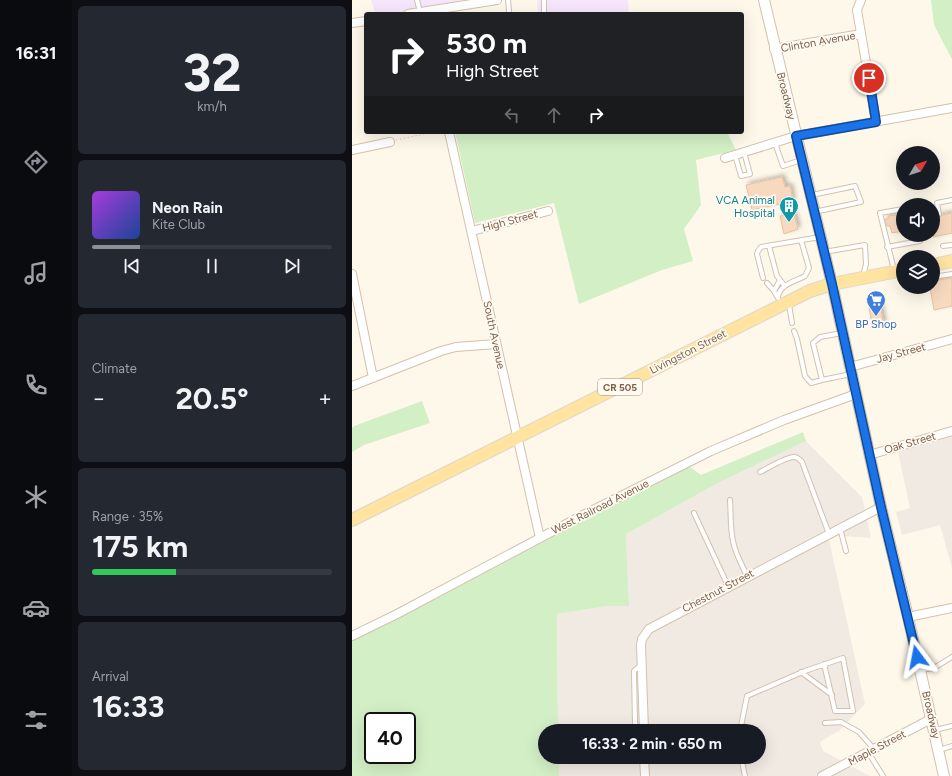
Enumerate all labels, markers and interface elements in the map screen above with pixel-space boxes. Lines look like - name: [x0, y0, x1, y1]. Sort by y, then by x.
- text: 530 m: [446, 26, 527, 60]
- icon: right: [380, 28, 432, 80]
- street label: Clinton Avenue: [780, 29, 856, 55]
- text: 16:31: [15, 42, 57, 64]
- text: 32: [182, 42, 242, 104]
- text: High Street: [446, 60, 539, 82]
- pin: [852, 61, 886, 95]
- icon: arrive: [858, 67, 880, 89]
- street label: Broadway: [774, 71, 798, 121]
- text: km/h: [197, 99, 227, 114]
- icon: left: [501, 104, 523, 126]
- icon: ahead: [543, 104, 565, 126]
- icon: right: [585, 104, 607, 126]
- north arrow: [896, 146, 940, 190]
- map controls: [896, 146, 940, 294]
- icon: directions: [22, 148, 50, 176]
- place label: VCA Animal Hospital: [716, 194, 775, 220]
- building icon: VCA Animal Hospital: [778, 195, 800, 223]
- button: sound: [896, 198, 940, 242]
- text: Neon Rain: [152, 199, 223, 217]
- street label: High Street: [481, 207, 539, 235]
- text: Kite Club: [152, 217, 205, 232]
- button: layers: [896, 250, 940, 294]
- icon: previous: [121, 255, 143, 277]
- icon: pause: [201, 255, 223, 277]
- icon: next: [281, 255, 303, 277]
- icon: music: [22, 259, 50, 287]
- supermarket icon: BP Shop: [865, 289, 887, 317]
- street label: South Avenue: [480, 300, 508, 370]
- place label: BP Shop: [855, 318, 897, 331]
- street label: Livingston Street: [647, 327, 729, 377]
- street label: Jay Street: [875, 340, 927, 366]
- text: Climate: [92, 361, 137, 376]
- icon: phone: [22, 371, 50, 399]
- road number: CR 505: [598, 379, 642, 395]
- text: 20.5°: [175, 380, 249, 417]
- text: −: [92, 385, 106, 412]
- text: +: [318, 385, 332, 412]
- street label: Oak Street: [883, 429, 937, 457]
- street label: West Railroad Avenue: [549, 477, 651, 537]
- icon: climate: [22, 483, 50, 511]
- text: Range · 35%: [92, 509, 163, 524]
- text: 175 km: [92, 528, 188, 565]
- street label: Chestnut Street: [680, 567, 756, 615]
- icon: car: [22, 594, 50, 622]
- position arrow: [896, 636, 938, 678]
- text: Arrival: [92, 669, 129, 684]
- text: 16:33: [92, 688, 164, 725]
- street label: Broadway: [919, 690, 943, 740]
- icon: filters: [22, 706, 50, 734]
- speed limit sign: 40: [364, 712, 416, 764]
- street label: Maple Street: [846, 727, 908, 769]
- text: 16:33 · 2 min · 650 m: [582, 735, 722, 753]

